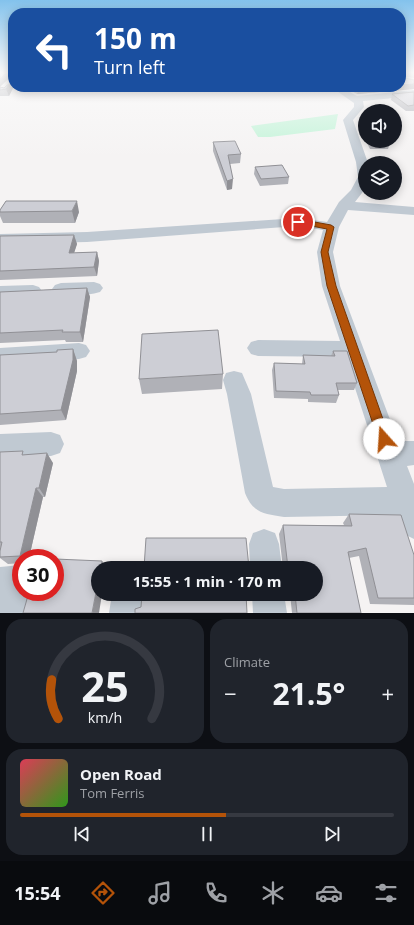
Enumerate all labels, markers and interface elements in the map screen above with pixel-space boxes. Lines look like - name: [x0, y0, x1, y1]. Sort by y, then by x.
- text: 150 m: [94, 19, 177, 57]
- icon: left: [28, 24, 80, 76]
- text: Turn left: [94, 55, 165, 79]
- map controls: [358, 104, 402, 200]
- button: sound: [358, 104, 402, 148]
- button: layers: [358, 156, 402, 200]
- pin: [281, 205, 315, 239]
- icon: arrive: [287, 211, 309, 233]
- position arrow: [363, 418, 405, 460]
- speed limit sign: 30: [12, 549, 64, 601]
- text: 15:55 · 1 min · 170 m: [133, 571, 281, 591]
- text: Climate: [224, 653, 270, 671]
- text: 25: [81, 658, 129, 714]
- text: 21.5°: [273, 673, 345, 714]
- text: −: [224, 678, 237, 708]
- text: +: [381, 678, 394, 708]
- text: km/h: [88, 708, 122, 727]
- text: Open Road: [80, 764, 162, 784]
- text: Tom Ferris: [80, 784, 145, 802]
- icon: previous: [71, 823, 93, 845]
- icon: pause: [196, 823, 218, 845]
- icon: next: [321, 823, 343, 845]
- icon: directions: [89, 879, 117, 907]
- icon: music: [146, 879, 174, 907]
- icon: phone: [202, 879, 230, 907]
- icon: climate: [259, 879, 287, 907]
- icon: car: [315, 879, 343, 907]
- icon: filters: [372, 879, 400, 907]
- text: 15:54: [14, 881, 61, 905]

